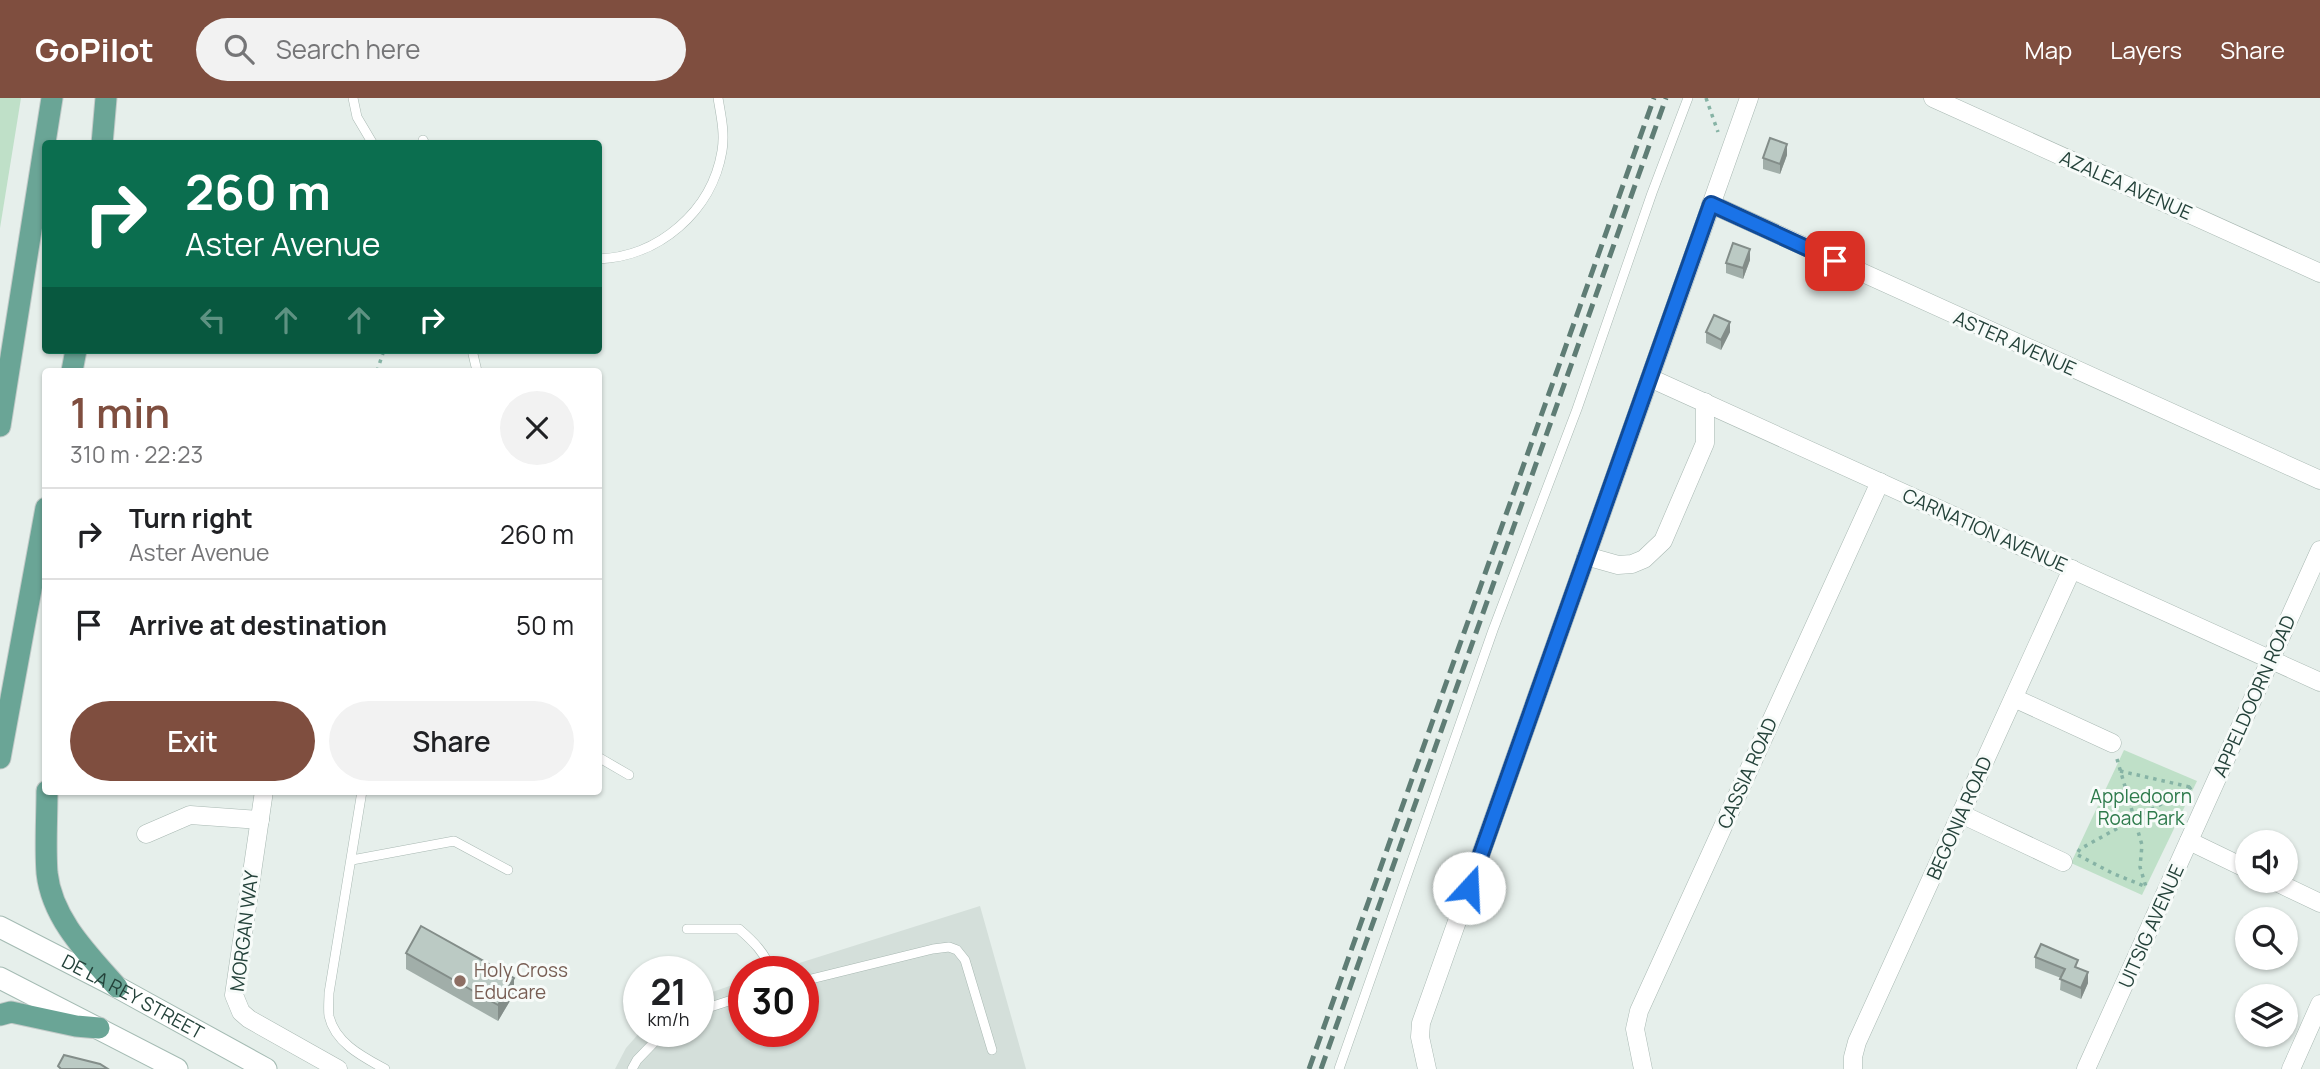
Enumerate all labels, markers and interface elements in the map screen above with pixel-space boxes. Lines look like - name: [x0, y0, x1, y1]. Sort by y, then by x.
- search box: [196, 18, 686, 81]
- text: GoPilot: [35, 27, 154, 72]
- icon: search: [220, 30, 258, 68]
- text: Search here: [276, 31, 420, 67]
- text: Map: [2025, 33, 2072, 66]
- text: Layers: [2110, 33, 2182, 66]
- text: Share: [2220, 33, 2285, 66]
- street label: AZALEA AVENUE: [2056, 144, 2196, 226]
- text: 260 m: [185, 158, 331, 225]
- icon: right: [70, 168, 161, 259]
- text: Aster Avenue: [185, 222, 380, 266]
- pin: [1805, 231, 1865, 291]
- icon: arrive: [1816, 242, 1854, 280]
- icon: left: [194, 301, 232, 339]
- icon: ahead: [267, 301, 305, 339]
- icon: ahead: [340, 301, 378, 339]
- icon: right: [413, 301, 451, 339]
- street label: ASTER AVENUE: [1950, 304, 2080, 382]
- text: 1 min: [70, 383, 170, 441]
- button: close: [500, 391, 574, 465]
- text: 310 m · 22:23: [70, 438, 203, 470]
- street label: CARNATION AVENUE: [1899, 482, 2071, 578]
- text: Turn right: [129, 500, 253, 536]
- icon: right: [70, 515, 108, 553]
- text: 260 m: [500, 516, 574, 552]
- text: Aster Avenue: [129, 536, 269, 568]
- icon: arrive: [70, 606, 108, 644]
- text: Arrive at destination: [129, 607, 387, 643]
- text: 50 m: [516, 607, 574, 643]
- street label: APPELDOORN ROAD: [2207, 611, 2301, 781]
- button: Exit: [70, 701, 315, 781]
- button: Share: [329, 701, 574, 781]
- street label: CASSIA ROAD: [1711, 713, 1783, 833]
- street label: BEGONIA ROAD: [1920, 752, 1998, 884]
- park label: Appledoorn Road Park: [2090, 783, 2192, 831]
- map controls: [2235, 830, 2298, 1047]
- button: sound: [2235, 830, 2298, 893]
- position arrow: [1432, 851, 1506, 925]
- street label: UITSIG AVENUE: [2112, 860, 2190, 992]
- street label: MORGAN WAY: [224, 869, 264, 993]
- button: search: [2235, 907, 2298, 970]
- street label: DE LA REY STREET: [57, 948, 209, 1046]
- speed limit sign: 30: [728, 956, 819, 1047]
- place label: Holy Cross Educare: [474, 957, 568, 1005]
- text: 21: [650, 968, 687, 1016]
- marker: Holy Cross Educare: [452, 973, 468, 989]
- button: layers: [2235, 984, 2298, 1047]
- text: km/h: [648, 1007, 689, 1031]

